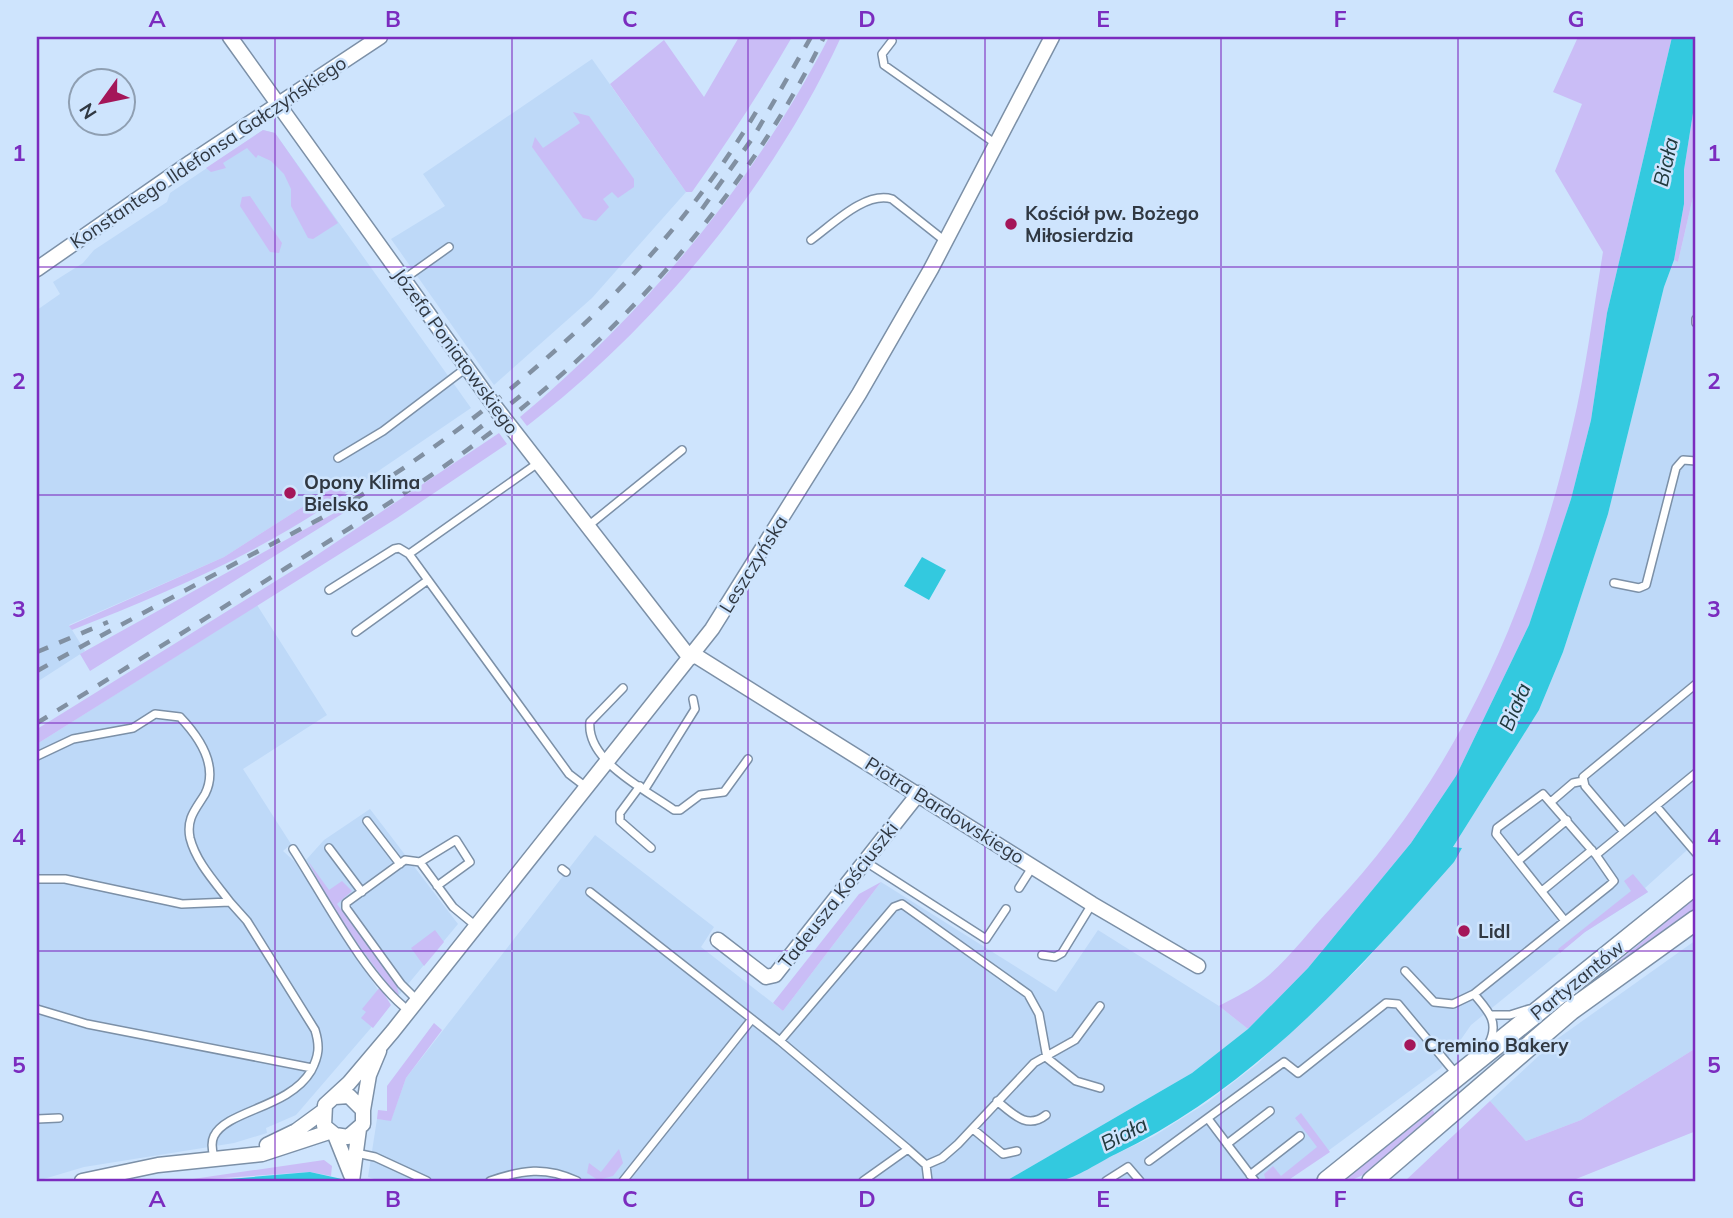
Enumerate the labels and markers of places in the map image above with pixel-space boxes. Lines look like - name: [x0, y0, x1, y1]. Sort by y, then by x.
- place label: Kościół pw. Bożego Miłosierdzia: [1025, 201, 1199, 247]
- marker: Kościół pw. Bożego Miłosierdzia: [1003, 216, 1019, 232]
- place label: Opony Klima Bielsko: [304, 470, 420, 516]
- marker: Opony Klima Bielsko: [282, 485, 298, 501]
- place label: Lidl: [1478, 919, 1510, 943]
- marker: Lidl: [1456, 923, 1472, 939]
- place label: Cremino Bakery: [1424, 1033, 1569, 1057]
- marker: Cremino Bakery: [1402, 1037, 1418, 1053]

